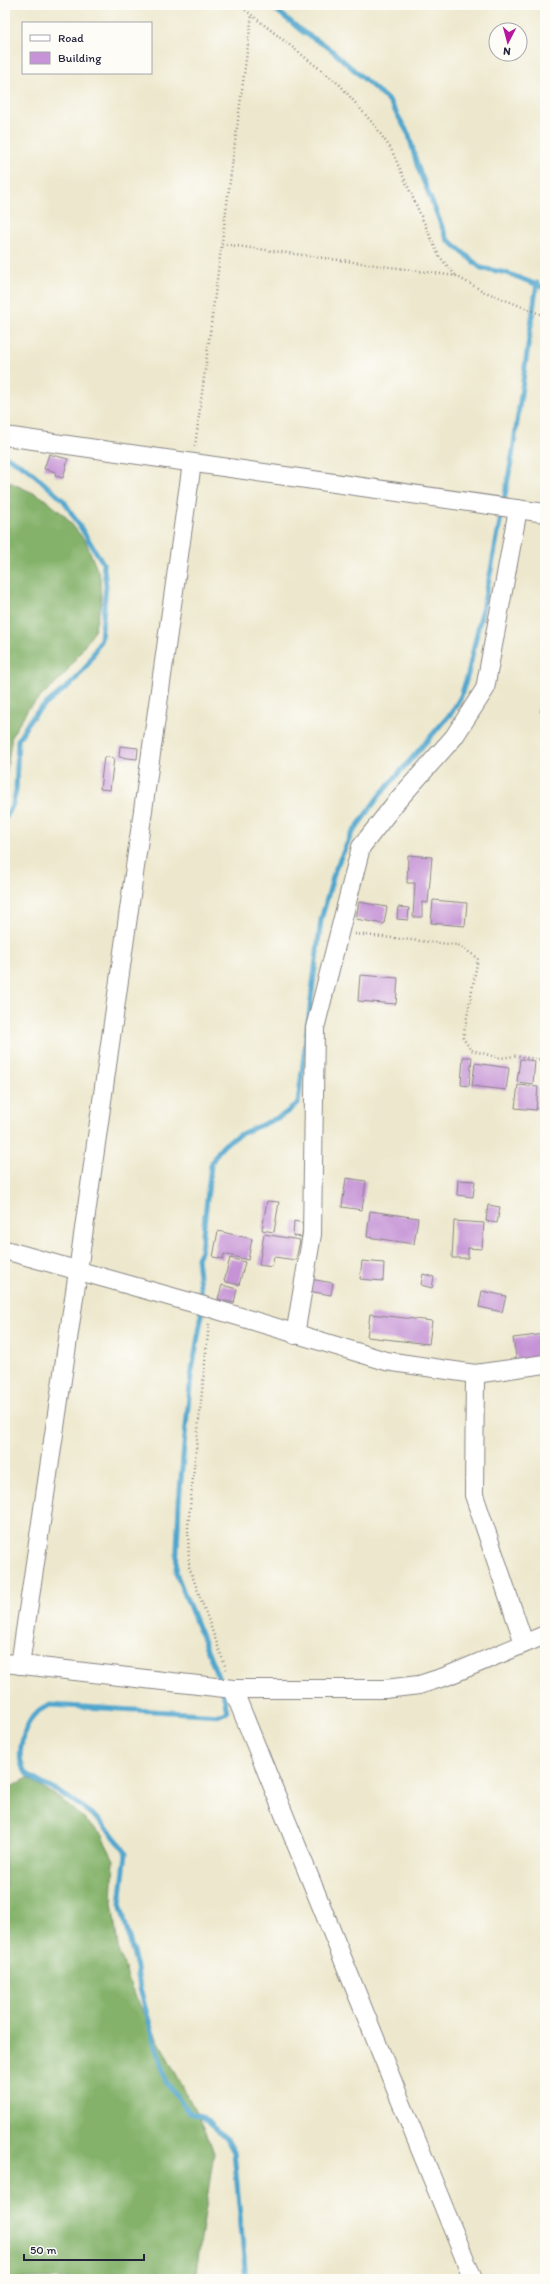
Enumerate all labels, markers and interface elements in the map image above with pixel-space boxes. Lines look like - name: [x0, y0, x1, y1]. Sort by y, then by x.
- legend: [22, 22, 152, 74]
- north arrow: [488, 22, 528, 62]
- text: Road: [58, 31, 84, 45]
- text: N: [503, 45, 511, 58]
- text: Building: [58, 51, 102, 65]
- scale bar: [24, 2236, 144, 2262]
- text: 50 m: [30, 2243, 56, 2257]

